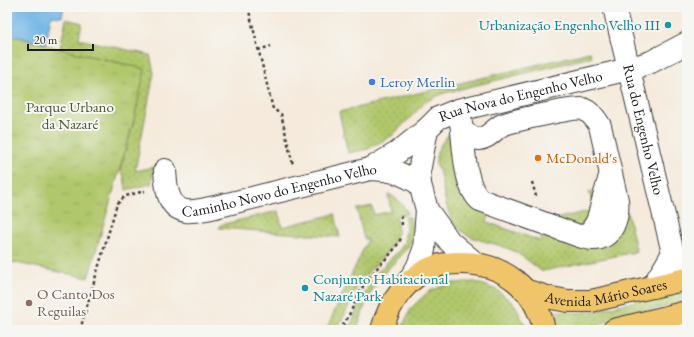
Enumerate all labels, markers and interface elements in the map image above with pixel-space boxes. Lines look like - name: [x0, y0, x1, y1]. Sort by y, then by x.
- place label: Urbanização Engenho Velho III: [479, 15, 660, 34]
- marker: Urbanização Engenho Velho III: [663, 20, 673, 30]
- scale bar: [28, 26, 93, 52]
- text: 20 m: [34, 32, 58, 48]
- street label: Rua do Engenho Velho: [619, 62, 669, 197]
- street label: Rua Nova do Engenho Velho: [436, 66, 604, 126]
- place label: Leroy Merlin: [380, 72, 456, 91]
- marker: Leroy Merlin: [367, 77, 377, 87]
- park label: Parque Urbano da Nazaré: [26, 97, 114, 133]
- place label: McDonald's: [546, 148, 617, 167]
- marker: McDonald's: [533, 153, 543, 163]
- street label: Caminho Novo do Engenho Velho: [181, 159, 377, 221]
- place label: Conjunto Habitacional Nazaré Park: [313, 269, 449, 305]
- street label: Avenida Mário Soares: [542, 274, 669, 310]
- marker: Conjunto Habitacional Nazaré Park: [300, 283, 310, 293]
- place label: O Canto Dos Reguilas: [37, 284, 115, 320]
- marker: O Canto Dos Reguilas: [24, 298, 34, 308]

